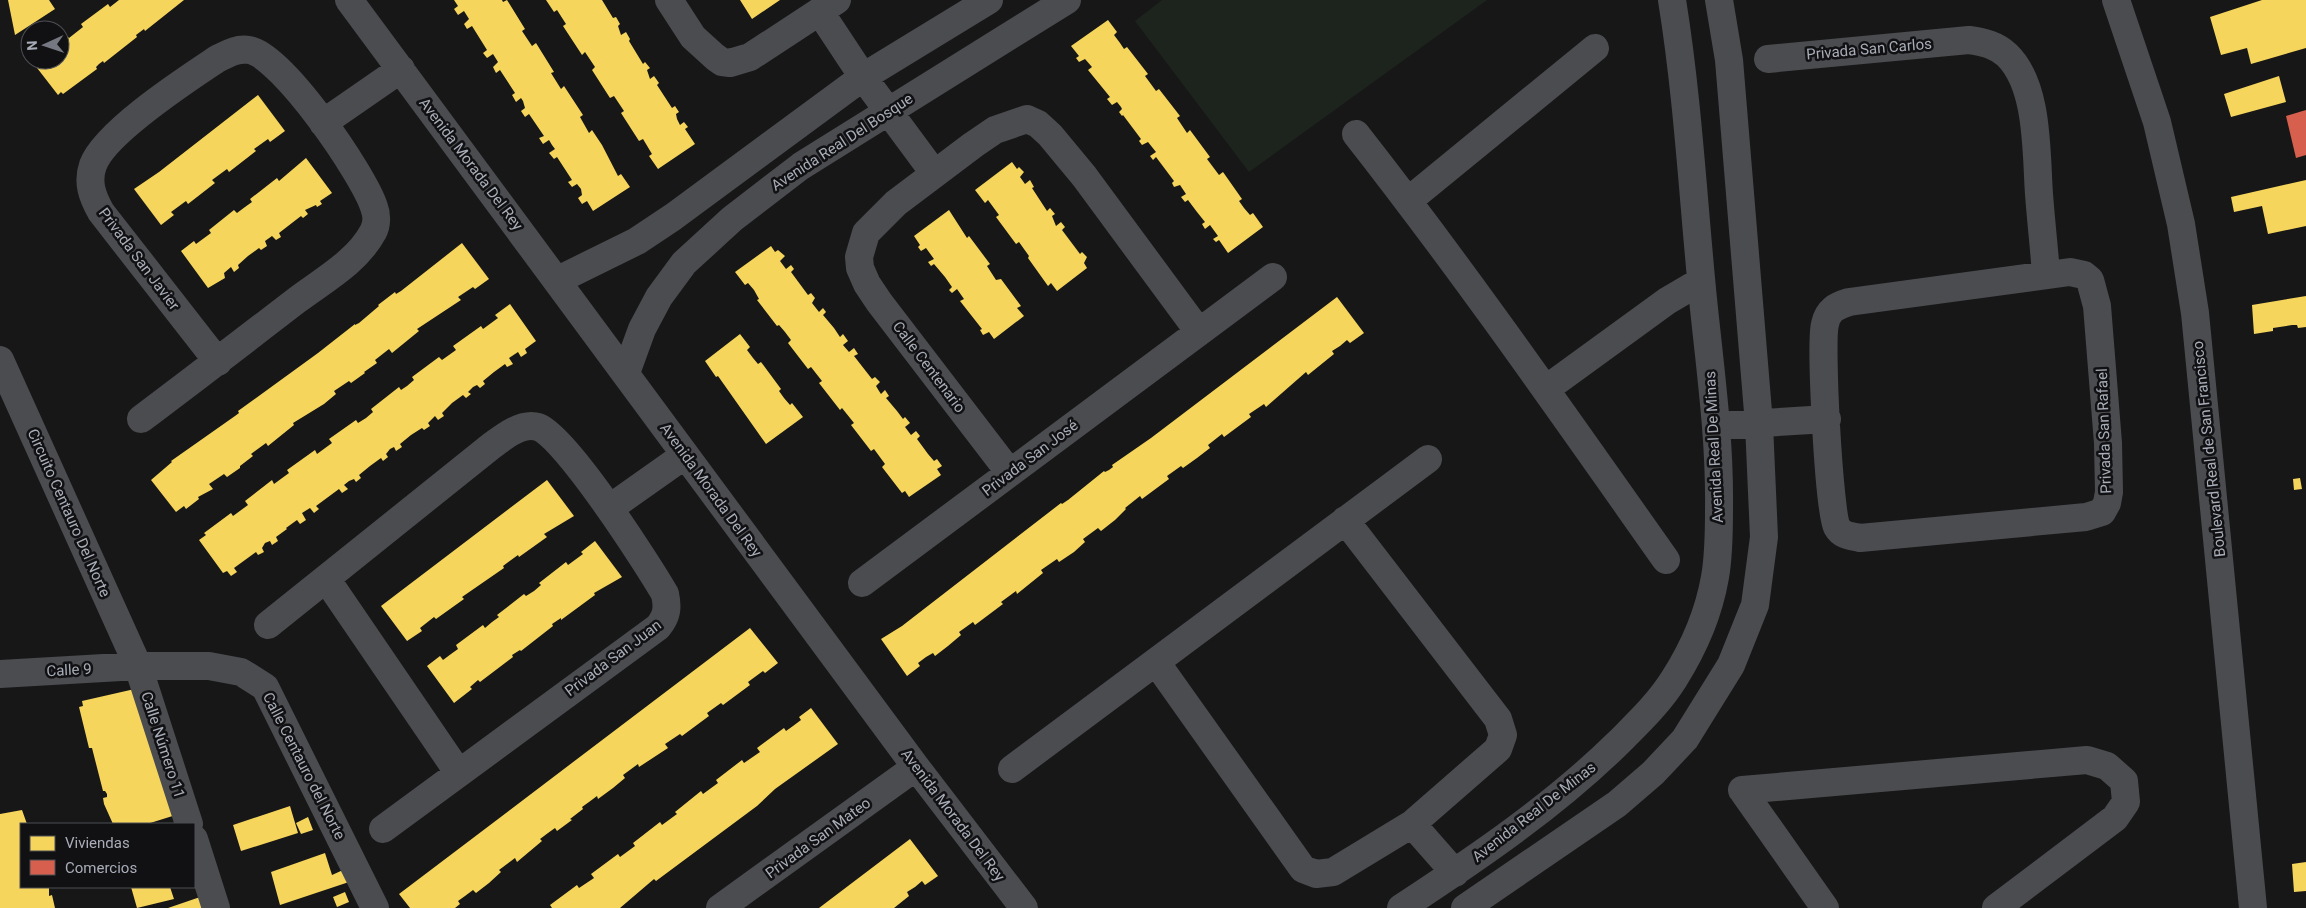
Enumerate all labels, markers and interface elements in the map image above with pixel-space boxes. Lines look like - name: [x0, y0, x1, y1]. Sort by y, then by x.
- north arrow: [20, 20, 70, 70]
- street label: Privada San Carlos: [1806, 35, 1932, 63]
- text: N: [24, 40, 40, 51]
- street label: Avenida Real Del Bosque: [768, 89, 916, 195]
- street label: Avenida Morada Del Rey: [415, 94, 527, 234]
- street label: Privada San Javier: [95, 204, 183, 314]
- street label: Calle Centenario: [889, 318, 969, 416]
- street label: Boulevard Real de San Francisco: [2189, 340, 2229, 558]
- street label: Privada San Rafael: [2093, 368, 2115, 494]
- street label: Avenida Real De Minas: [1701, 371, 1727, 523]
- street label: Privada San José: [978, 416, 1082, 500]
- street label: Avenida Morada Del Rey: [656, 420, 766, 560]
- street label: Circuito Centauro Del Norte: [24, 426, 114, 600]
- street label: Privada San Juan: [561, 616, 665, 700]
- street label: Calle 9: [46, 660, 92, 680]
- street label: Calle Número 11: [137, 689, 189, 801]
- street label: Calle Centauro del Norte: [259, 689, 349, 843]
- street label: Avenida Morada Del Rey: [897, 745, 1009, 885]
- street label: Avenida Real De Minas: [1469, 758, 1599, 866]
- street label: Privada San Mateo: [762, 794, 874, 882]
- legend: [20, 823, 195, 888]
- text: Viviendas: [65, 834, 130, 852]
- text: Comercios: [65, 859, 137, 877]

